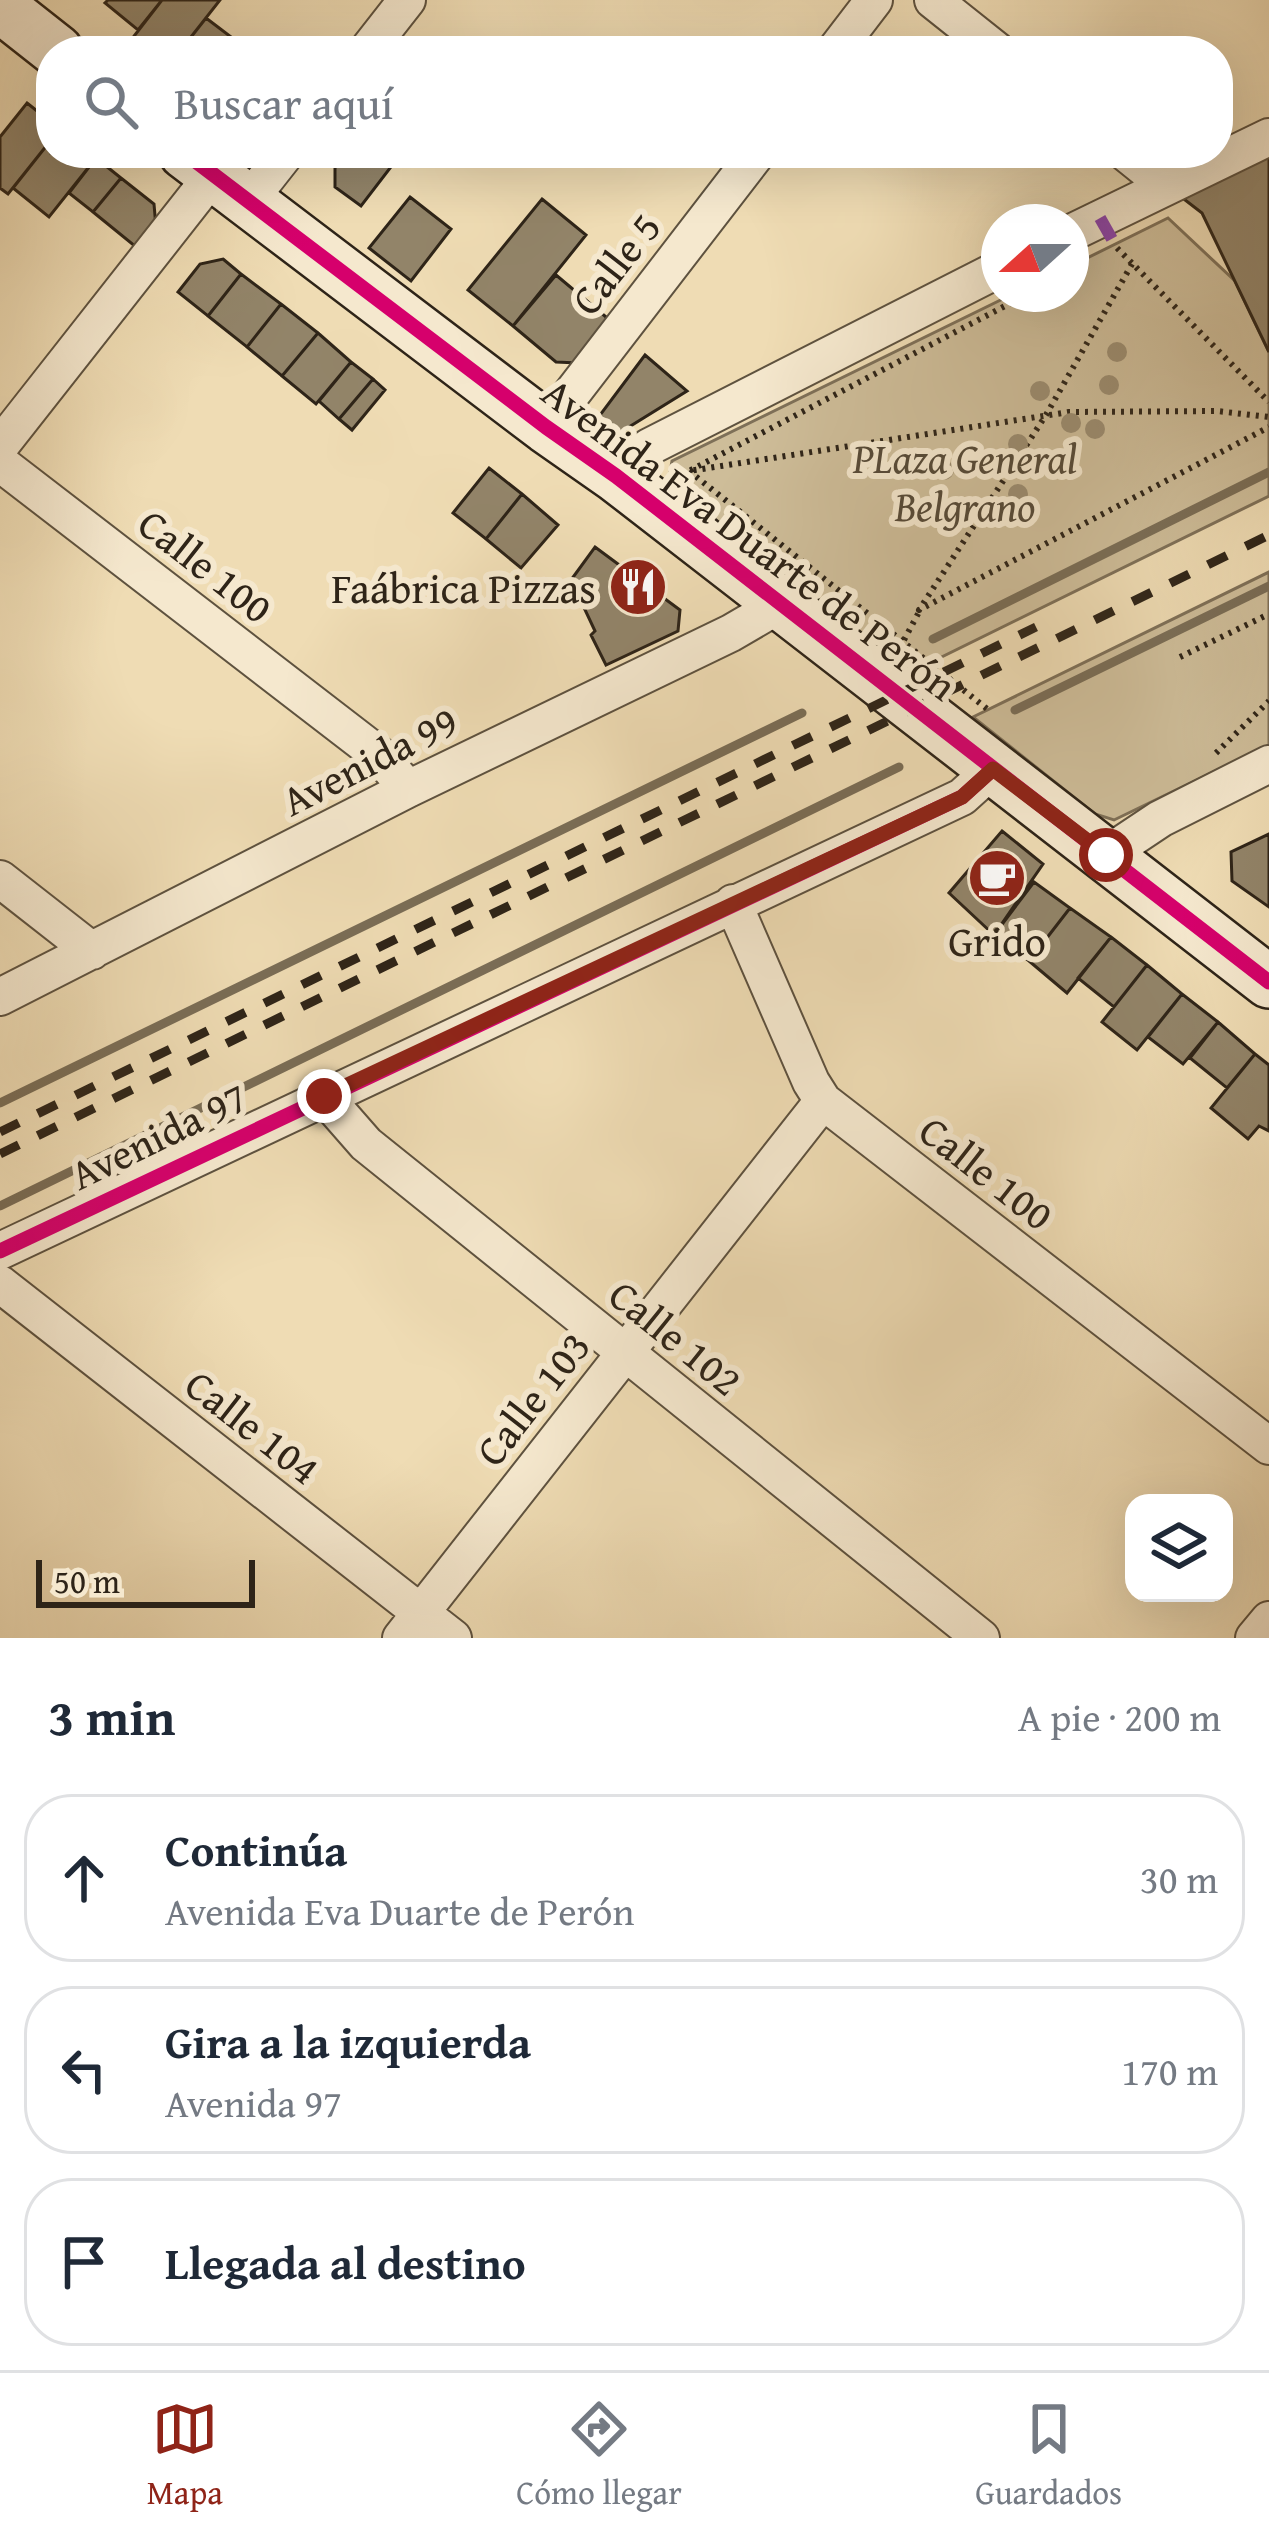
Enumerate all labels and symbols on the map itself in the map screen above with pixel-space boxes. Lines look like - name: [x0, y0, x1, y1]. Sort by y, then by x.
- street label: Calle 5: [555, 199, 675, 327]
- north arrow: [981, 204, 1089, 312]
- street label: Avenida Eva Duarte de Perón: [530, 362, 971, 715]
- park label: PLaza General Belgrano: [852, 427, 1077, 536]
- street label: Calle 100: [126, 493, 286, 637]
- restaurant icon: Faábrica Pizzas: [607, 556, 669, 618]
- place label: Faábrica Pizzas: [331, 557, 596, 618]
- street label: Avenida 99: [270, 690, 468, 830]
- route start: [1079, 828, 1133, 882]
- cafe icon: Grido: [966, 847, 1028, 909]
- place label: Grido: [948, 910, 1046, 971]
- street label: Avenida 97: [59, 1066, 257, 1204]
- route end: [297, 1069, 351, 1123]
- street label: Calle 100: [907, 1100, 1067, 1244]
- street label: Calle 102: [596, 1264, 756, 1410]
- street label: Calle 103: [460, 1318, 604, 1478]
- street label: Calle 104: [173, 1354, 333, 1498]
- scale bar: [36, 1554, 255, 1607]

